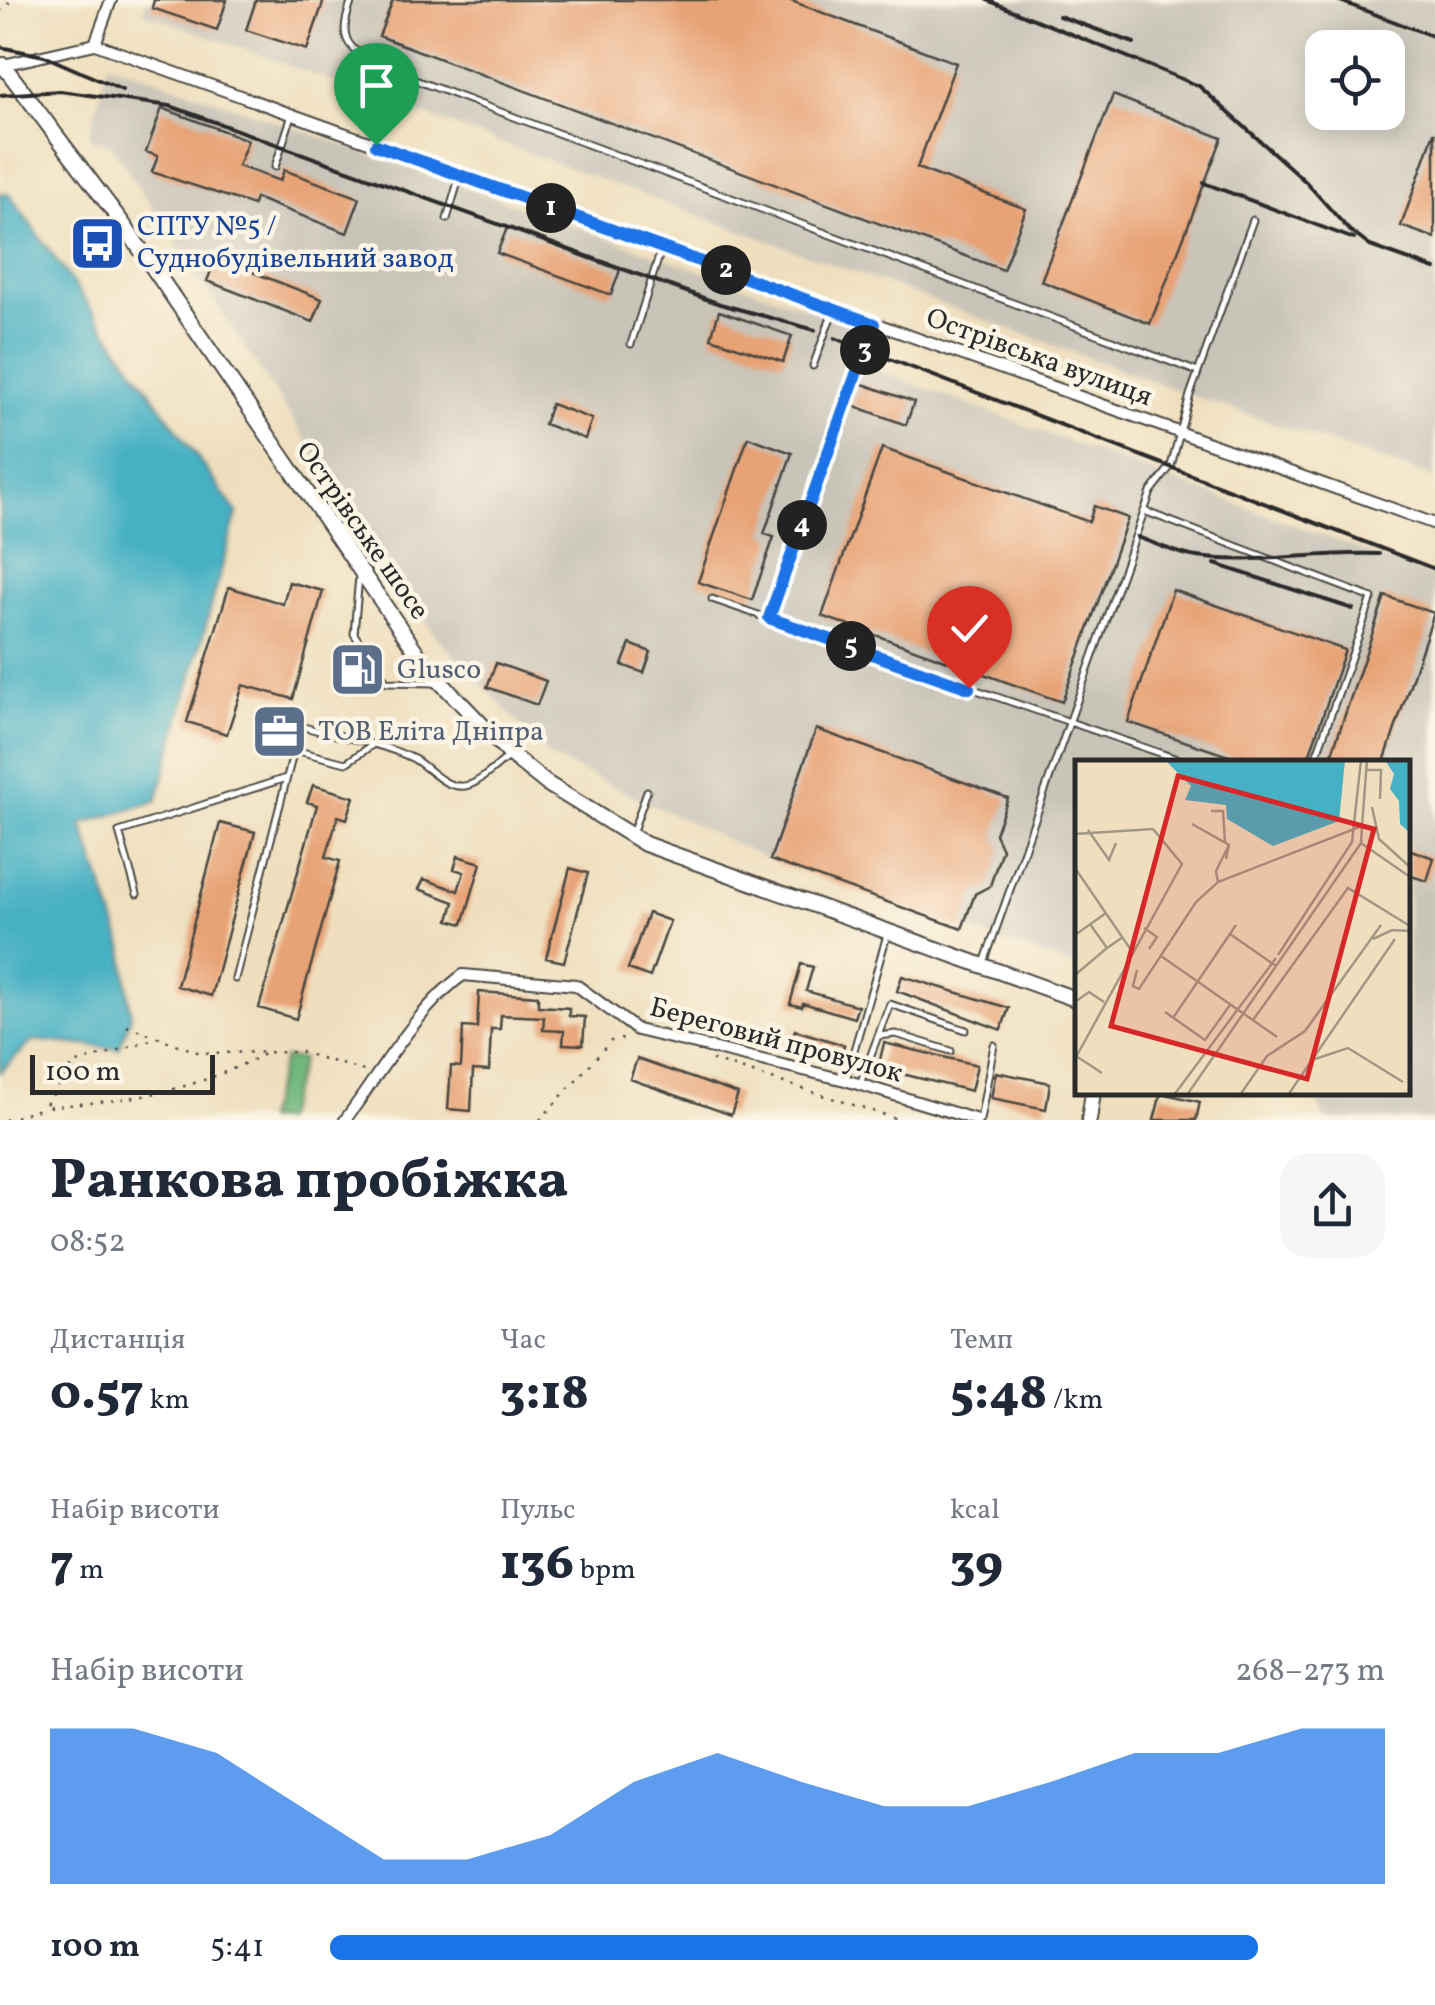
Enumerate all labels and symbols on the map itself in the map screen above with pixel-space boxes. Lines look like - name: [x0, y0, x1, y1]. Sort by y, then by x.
- pin: [334, 43, 419, 146]
- pin: 1: [526, 183, 576, 233]
- place label: СПТУ №5 / Суднобудівельний завод: [137, 208, 454, 279]
- bus stop icon: СПТУ №5 / Суднобудівельний завод: [68, 213, 128, 273]
- pin: 2: [701, 245, 751, 295]
- street label: Острівська вулиця: [920, 299, 1158, 417]
- pin: 3: [840, 325, 890, 375]
- street label: Острівське шосе: [286, 434, 438, 628]
- pin: 4: [777, 500, 827, 550]
- pin: [927, 586, 1012, 689]
- pin: 5: [826, 621, 876, 671]
- fuel station icon: Glusco: [328, 640, 388, 700]
- place label: Glusco: [397, 651, 481, 690]
- office icon: ТОВ Еліта Дніпра: [249, 702, 309, 762]
- place label: ТОВ Еліта Дніпра: [318, 713, 544, 752]
- inset map: [1075, 760, 1410, 1095]
- street label: Береговий провулок: [645, 988, 907, 1094]
- scale bar: [30, 1050, 215, 1094]

